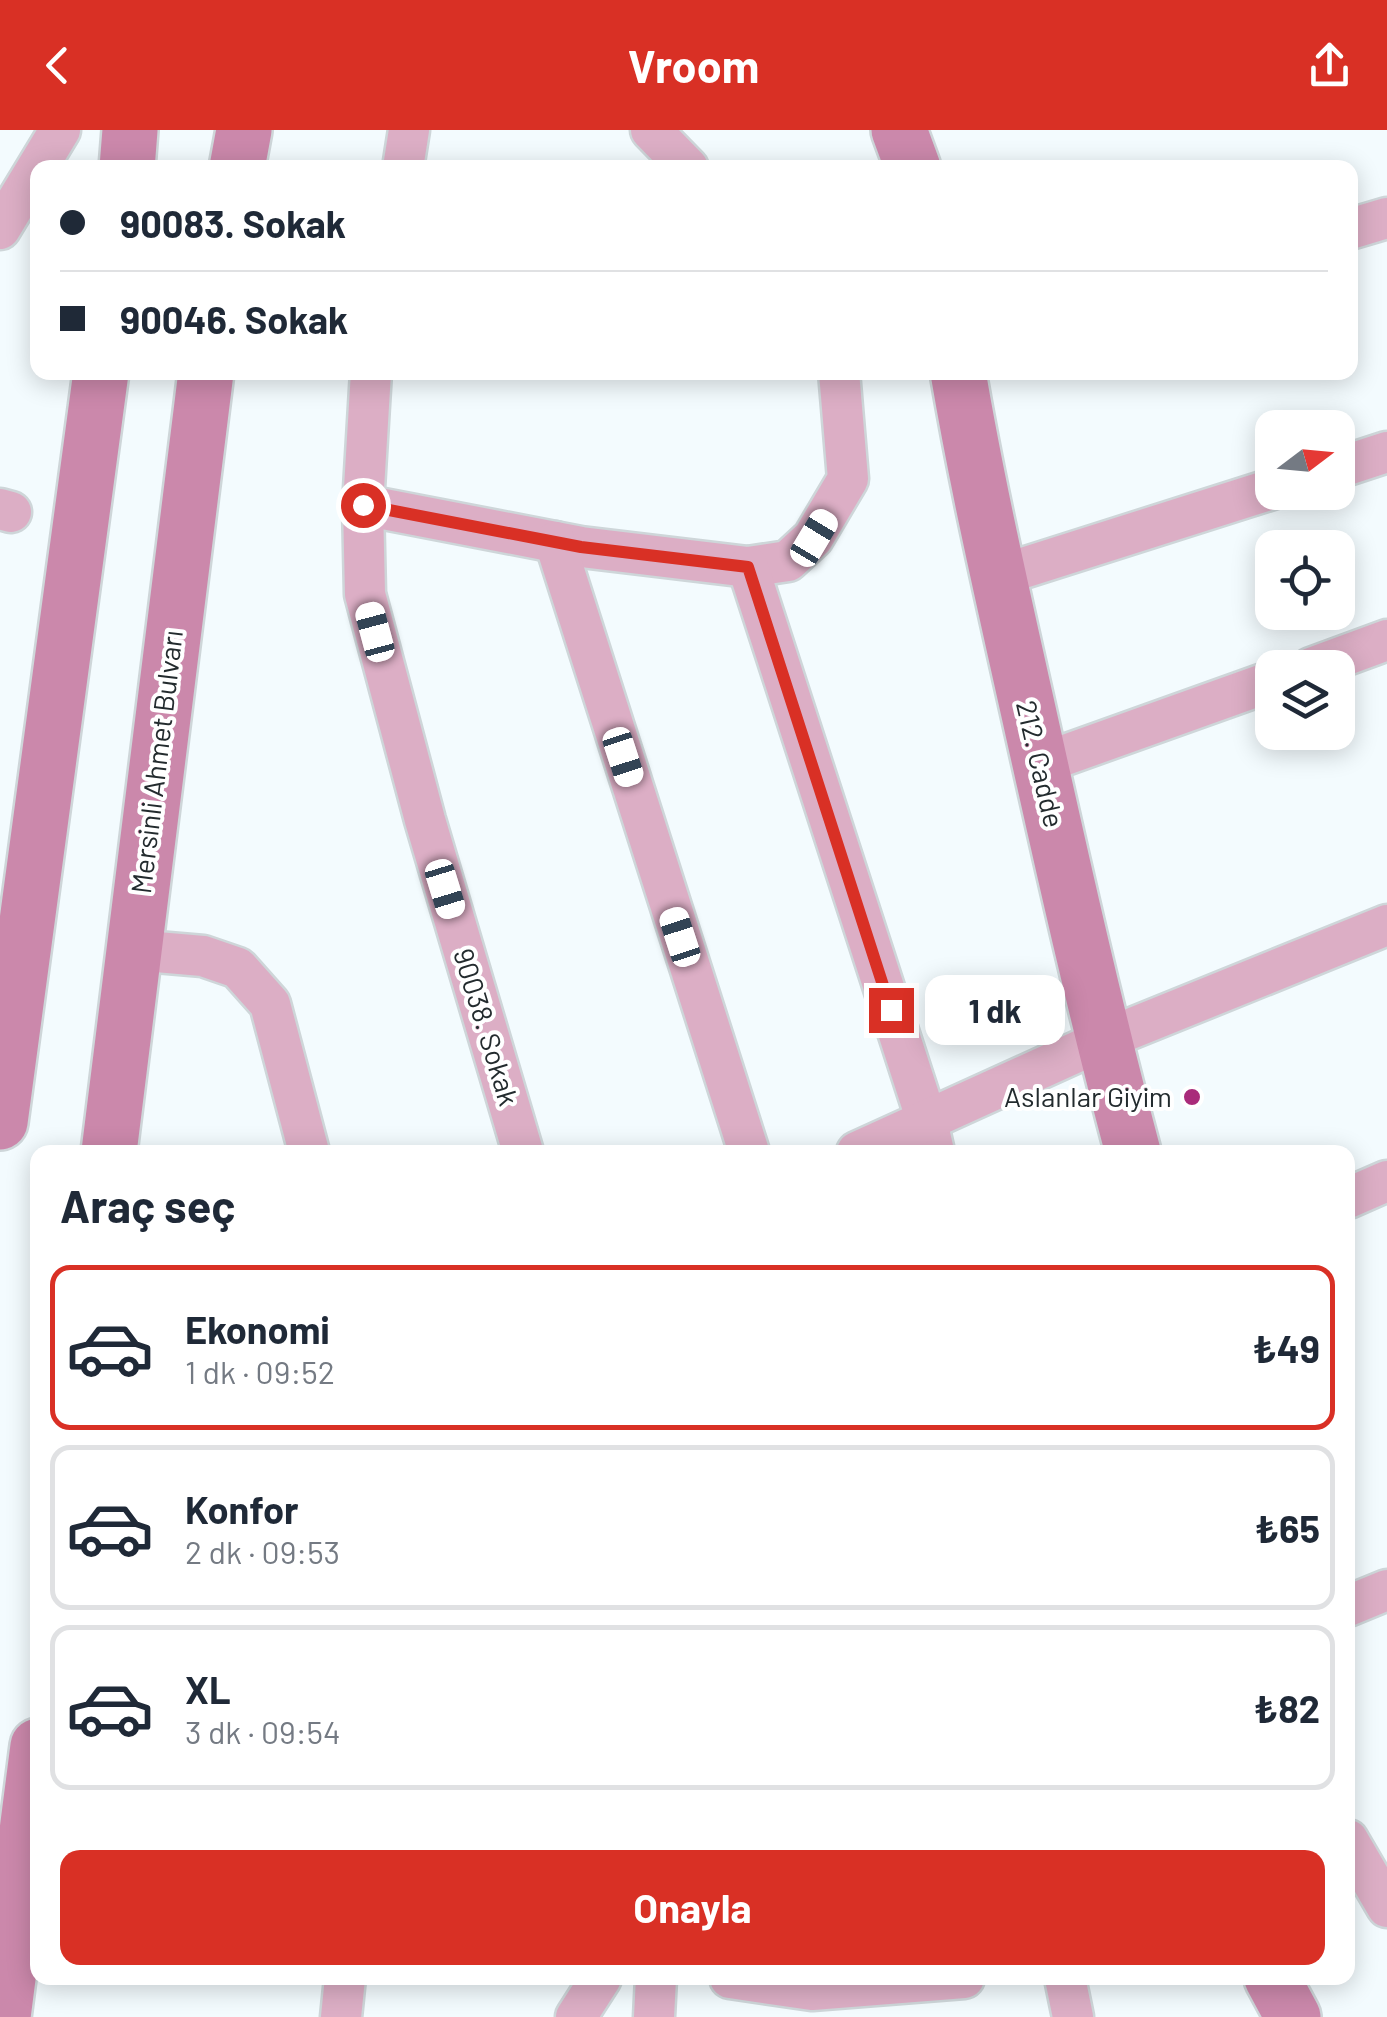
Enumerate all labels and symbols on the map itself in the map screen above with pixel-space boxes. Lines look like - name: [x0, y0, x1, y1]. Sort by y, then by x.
- north arrow: [1255, 410, 1355, 510]
- route start: [341, 483, 386, 528]
- car: [786, 505, 842, 571]
- car: [353, 599, 397, 665]
- street label: Mersinli Ahmet Bulvarı: [123, 628, 189, 896]
- street label: 212. Cadde: [1010, 697, 1072, 831]
- car: [599, 724, 647, 790]
- car: [422, 856, 468, 922]
- car: [656, 904, 704, 970]
- street label: 90038. Sokak: [447, 944, 527, 1109]
- callout: 1 dk: [926, 975, 1066, 1045]
- route end: [869, 988, 914, 1033]
- place label: Aslanlar Giyim: [1004, 1079, 1172, 1113]
- marker: Aslanlar Giyim: [1181, 1086, 1203, 1108]

